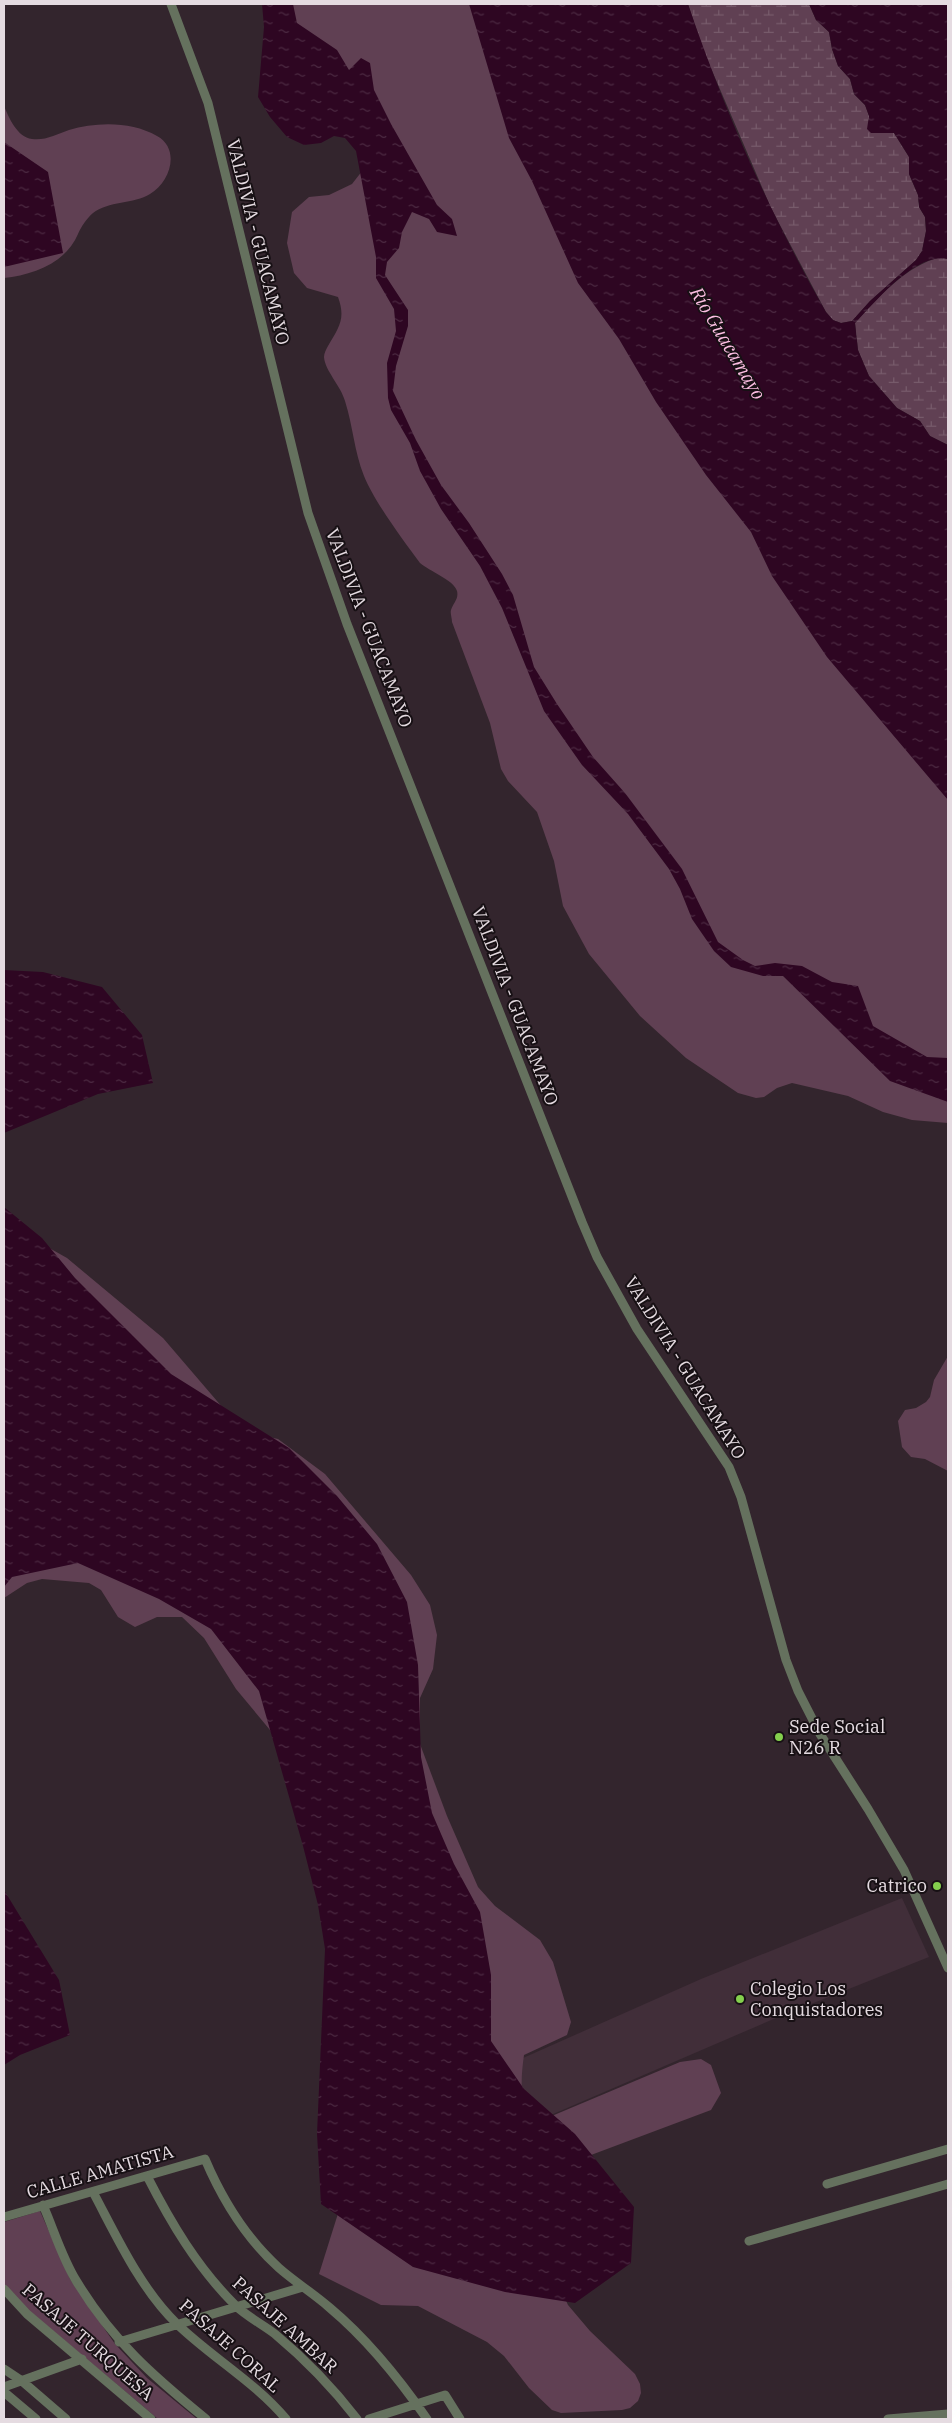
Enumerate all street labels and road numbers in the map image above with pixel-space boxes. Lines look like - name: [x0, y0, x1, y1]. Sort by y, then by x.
- street label: VALDIVIA - GUACAMAYO: [222, 137, 295, 347]
- street label: VALDIVIA - GUACAMAYO: [321, 525, 418, 731]
- street label: VALDIVIA - GUACAMAYO: [467, 903, 564, 1109]
- street label: VALDIVIA - GUACAMAYO: [620, 1272, 751, 1463]
- street label: CALLE AMATISTA: [24, 2139, 177, 2203]
- street label: PASAJE AMBAR: [228, 2271, 343, 2378]
- street label: PASAJE TURQUESA: [18, 2278, 159, 2406]
- street label: PASAJE CORAL: [175, 2294, 286, 2397]

